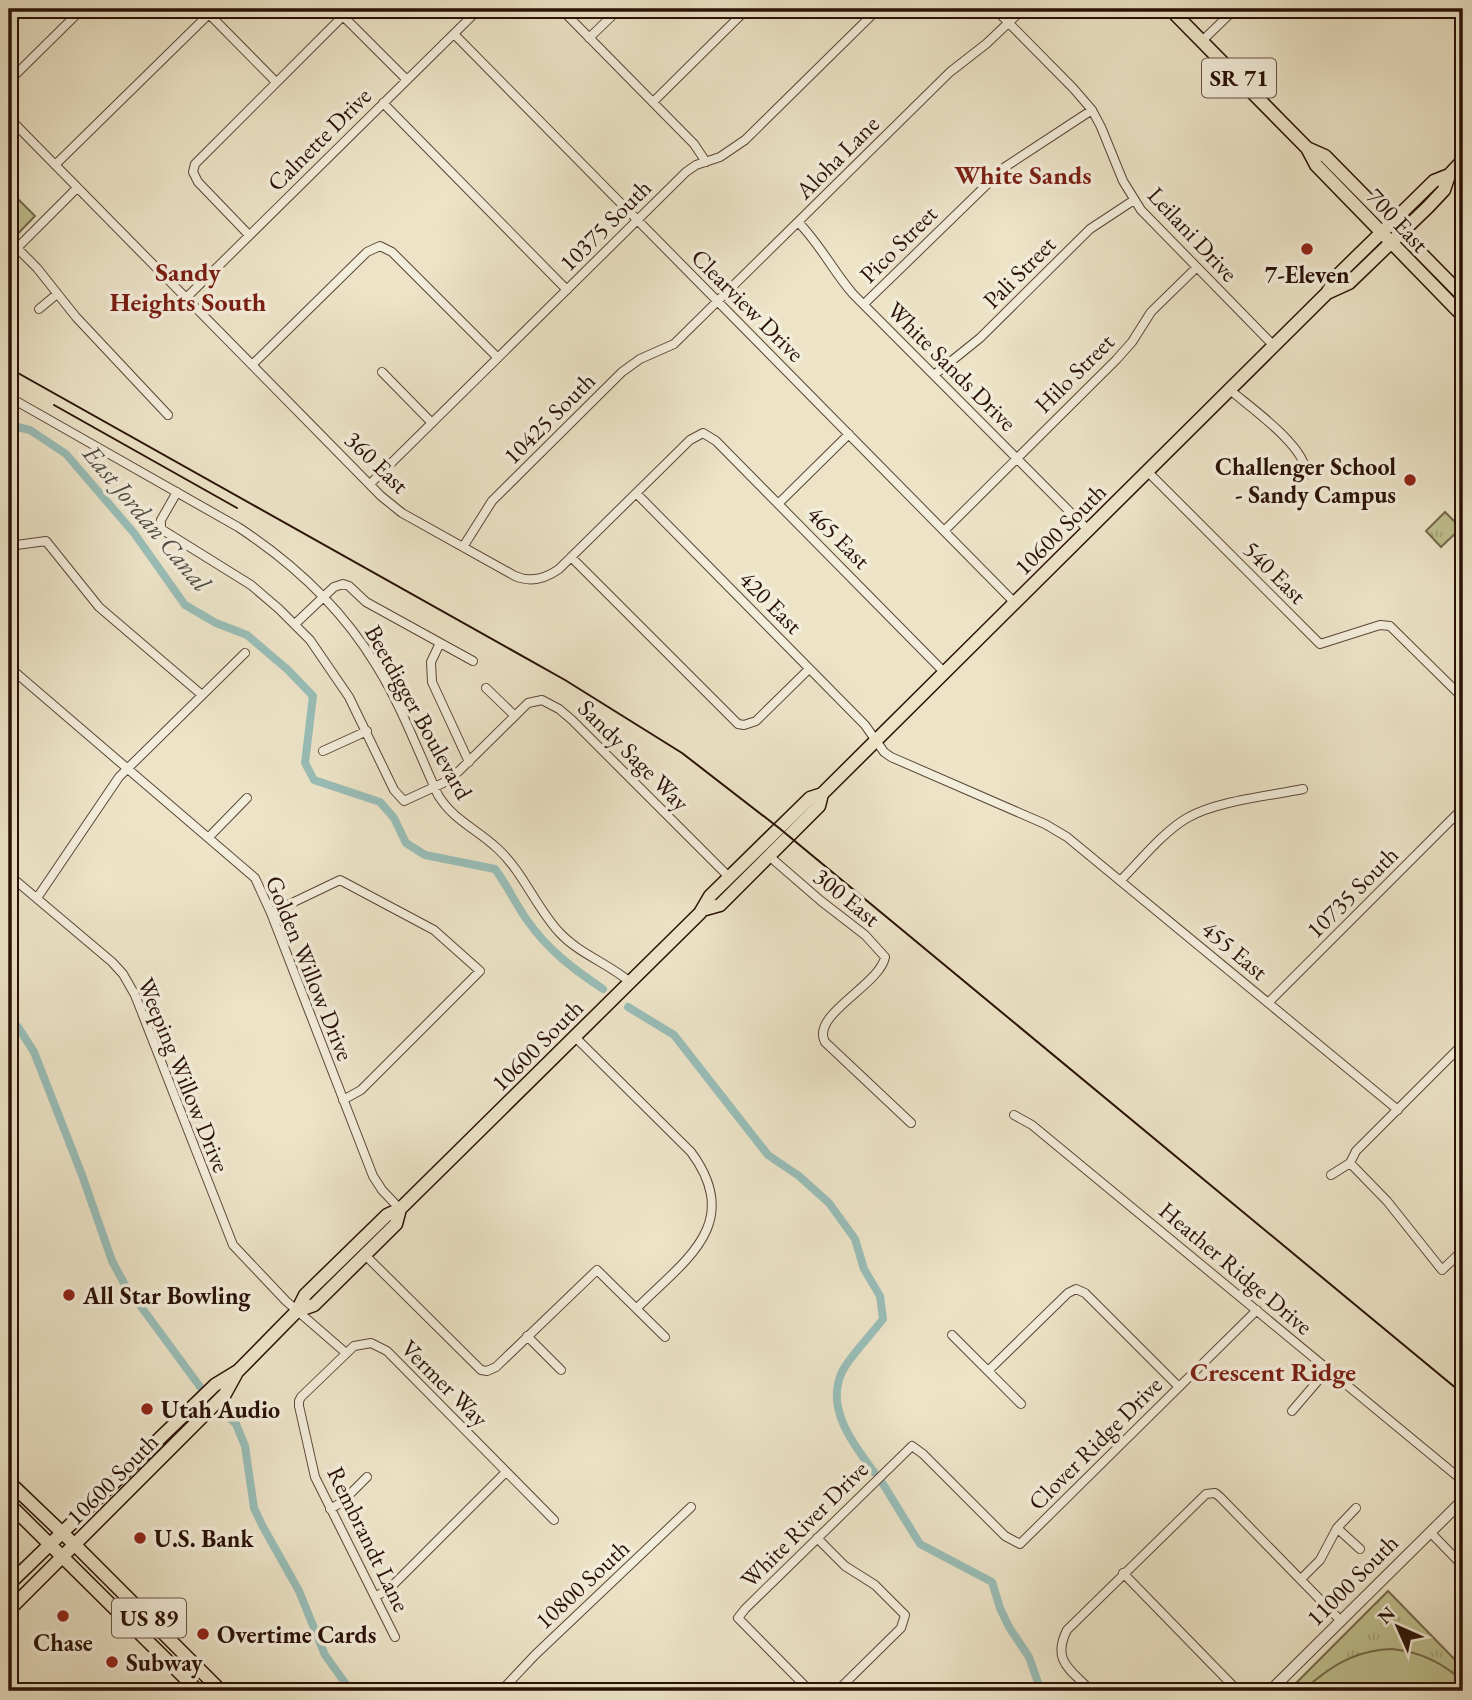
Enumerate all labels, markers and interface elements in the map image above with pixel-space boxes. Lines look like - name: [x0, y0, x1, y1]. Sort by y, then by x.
- road number: SR 71: [1202, 58, 1276, 97]
- street label: Calnette Drive: [260, 80, 378, 198]
- street label: Aloha Lane: [788, 108, 886, 206]
- district label: White Sands: [954, 158, 1092, 192]
- street label: 10375 South: [552, 172, 658, 278]
- street label: Leilani Drive: [1141, 180, 1245, 288]
- street label: 700 East: [1360, 181, 1436, 259]
- street label: Pico Street: [852, 198, 944, 290]
- street label: Pali Street: [976, 229, 1062, 315]
- marker: 7-Eleven: [1299, 241, 1315, 257]
- street label: Clearview Drive: [685, 242, 811, 368]
- district label: Sandy Heights South: [110, 255, 267, 319]
- place label: 7-Eleven: [1264, 259, 1350, 290]
- street label: White Sands Drive: [880, 294, 1024, 438]
- street label: Hilo Street: [1028, 326, 1121, 419]
- street label: 10425 South: [496, 365, 602, 471]
- street label: 360 East: [338, 424, 416, 500]
- water label: East Jordan Canal: [75, 437, 219, 599]
- place label: Challenger School - Sandy Campus: [1215, 451, 1396, 511]
- marker: Challenger School - Sandy Campus: [1402, 472, 1418, 488]
- street label: 10600 South: [1007, 476, 1113, 582]
- street label: 465 East: [801, 499, 878, 576]
- street label: 540 East: [1237, 534, 1314, 611]
- street label: 420 East: [733, 564, 810, 641]
- street label: Beetdigger Boulevard: [358, 619, 480, 805]
- street label: Sandy Sage Way: [572, 693, 697, 818]
- street label: 10735 South: [1299, 839, 1405, 945]
- street label: 300 East: [807, 861, 887, 934]
- street label: Golden Willow Drive: [259, 871, 361, 1065]
- street label: 455 East: [1195, 913, 1275, 987]
- street label: Weeping Willow Drive: [131, 973, 237, 1177]
- street label: 10600 South: [484, 992, 590, 1098]
- street label: Heather Ridge Drive: [1153, 1195, 1319, 1341]
- place label: All Star Bowling: [82, 1280, 252, 1312]
- marker: All Star Bowling: [61, 1287, 77, 1303]
- street label: Vermer Way: [395, 1333, 496, 1434]
- district label: Crescent Ridge: [1190, 1355, 1356, 1389]
- street label: Clover Ridge Drive: [1021, 1369, 1169, 1517]
- place label: Utah Audio: [161, 1394, 280, 1425]
- marker: Utah Audio: [139, 1401, 155, 1417]
- street label: 10600 South: [59, 1426, 165, 1532]
- street label: White River Drive: [734, 1454, 874, 1594]
- street label: Rembrandt Lane: [320, 1461, 418, 1617]
- place label: U.S. Bank: [154, 1523, 254, 1554]
- street label: 11000 South: [1299, 1527, 1405, 1633]
- marker: U.S. Bank: [132, 1530, 148, 1546]
- street label: 10800 South: [528, 1532, 636, 1636]
- north arrow: [1364, 1592, 1434, 1662]
- road number: US 89: [112, 1598, 186, 1638]
- text: N: [1372, 1601, 1401, 1630]
- marker: Chase: [55, 1608, 71, 1624]
- place label: Overtime Cards: [217, 1619, 376, 1650]
- marker: Overtime Cards: [195, 1626, 211, 1642]
- place label: Chase: [33, 1627, 93, 1658]
- place label: Subway: [126, 1647, 203, 1679]
- marker: Subway: [104, 1654, 120, 1670]

